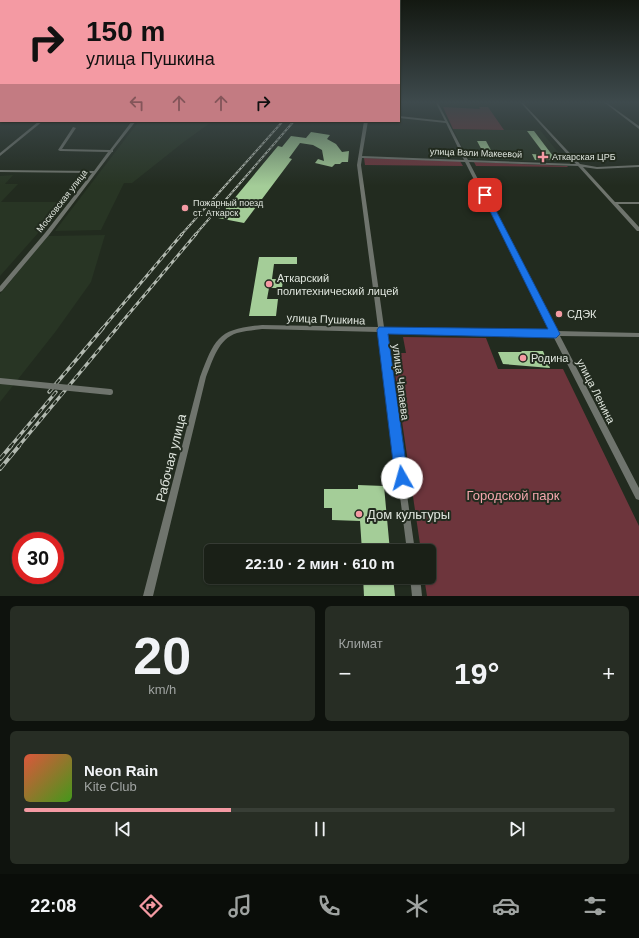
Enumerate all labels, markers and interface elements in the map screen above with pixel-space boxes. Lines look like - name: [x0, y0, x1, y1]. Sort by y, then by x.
- icon: right: [20, 16, 72, 68]
- text: 150 m: [86, 16, 165, 47]
- text: улица Пушкина: [86, 49, 215, 69]
- icon: left: [126, 92, 148, 114]
- icon: ahead: [168, 92, 190, 114]
- icon: ahead: [210, 92, 232, 114]
- icon: right: [252, 92, 274, 114]
- street label: улица Вали Макеевой: [430, 146, 522, 160]
- marker: Аткарская ЦРБ: [537, 151, 549, 163]
- place label: Аткарская ЦРБ: [552, 152, 616, 162]
- street label: Московская улица: [34, 168, 90, 234]
- pin: [468, 178, 502, 212]
- icon: arrive: [474, 184, 496, 206]
- place label: Пожарный поезд ст. Аткарск: [193, 198, 264, 218]
- marker: Пожарный поезд ст. Аткарск: [180, 203, 190, 213]
- place label: Аткарский политехнический лицей: [277, 272, 398, 297]
- marker: Аткарский политехнический лицей: [264, 279, 274, 289]
- place label: СДЭК: [567, 308, 597, 320]
- marker: СДЭК: [554, 309, 564, 319]
- street label: улица Пушкина: [286, 312, 366, 326]
- street label: улица Чапаева: [390, 343, 412, 422]
- place label: Родина: [531, 352, 569, 364]
- marker: Родина: [518, 353, 528, 363]
- street label: улица Ленина: [575, 357, 618, 426]
- street label: Рабочая улица: [153, 412, 189, 504]
- position arrow: [381, 457, 423, 499]
- park label: Городской парк: [467, 488, 560, 503]
- place label: Дом культуры: [367, 507, 450, 522]
- marker: Дом культуры: [354, 509, 364, 519]
- speed limit sign: 30: [12, 532, 64, 584]
- text: 22:10 · 2 мин · 610 m: [245, 555, 395, 572]
- text: 20: [133, 627, 191, 685]
- text: Климат: [339, 636, 383, 651]
- text: 19°: [454, 657, 499, 690]
- text: −: [339, 661, 351, 686]
- text: +: [602, 661, 615, 686]
- text: km/h: [148, 682, 176, 697]
- text: Neon Rain: [84, 762, 158, 779]
- text: Kite Club: [84, 779, 137, 794]
- icon: previous: [112, 818, 134, 840]
- icon: pause: [309, 818, 331, 840]
- icon: next: [506, 818, 528, 840]
- icon: directions: [137, 892, 165, 920]
- icon: music: [226, 892, 254, 920]
- icon: phone: [315, 892, 343, 920]
- icon: climate: [403, 892, 431, 920]
- icon: car: [492, 892, 520, 920]
- icon: filters: [581, 892, 609, 920]
- text: 22:08: [30, 896, 76, 916]

